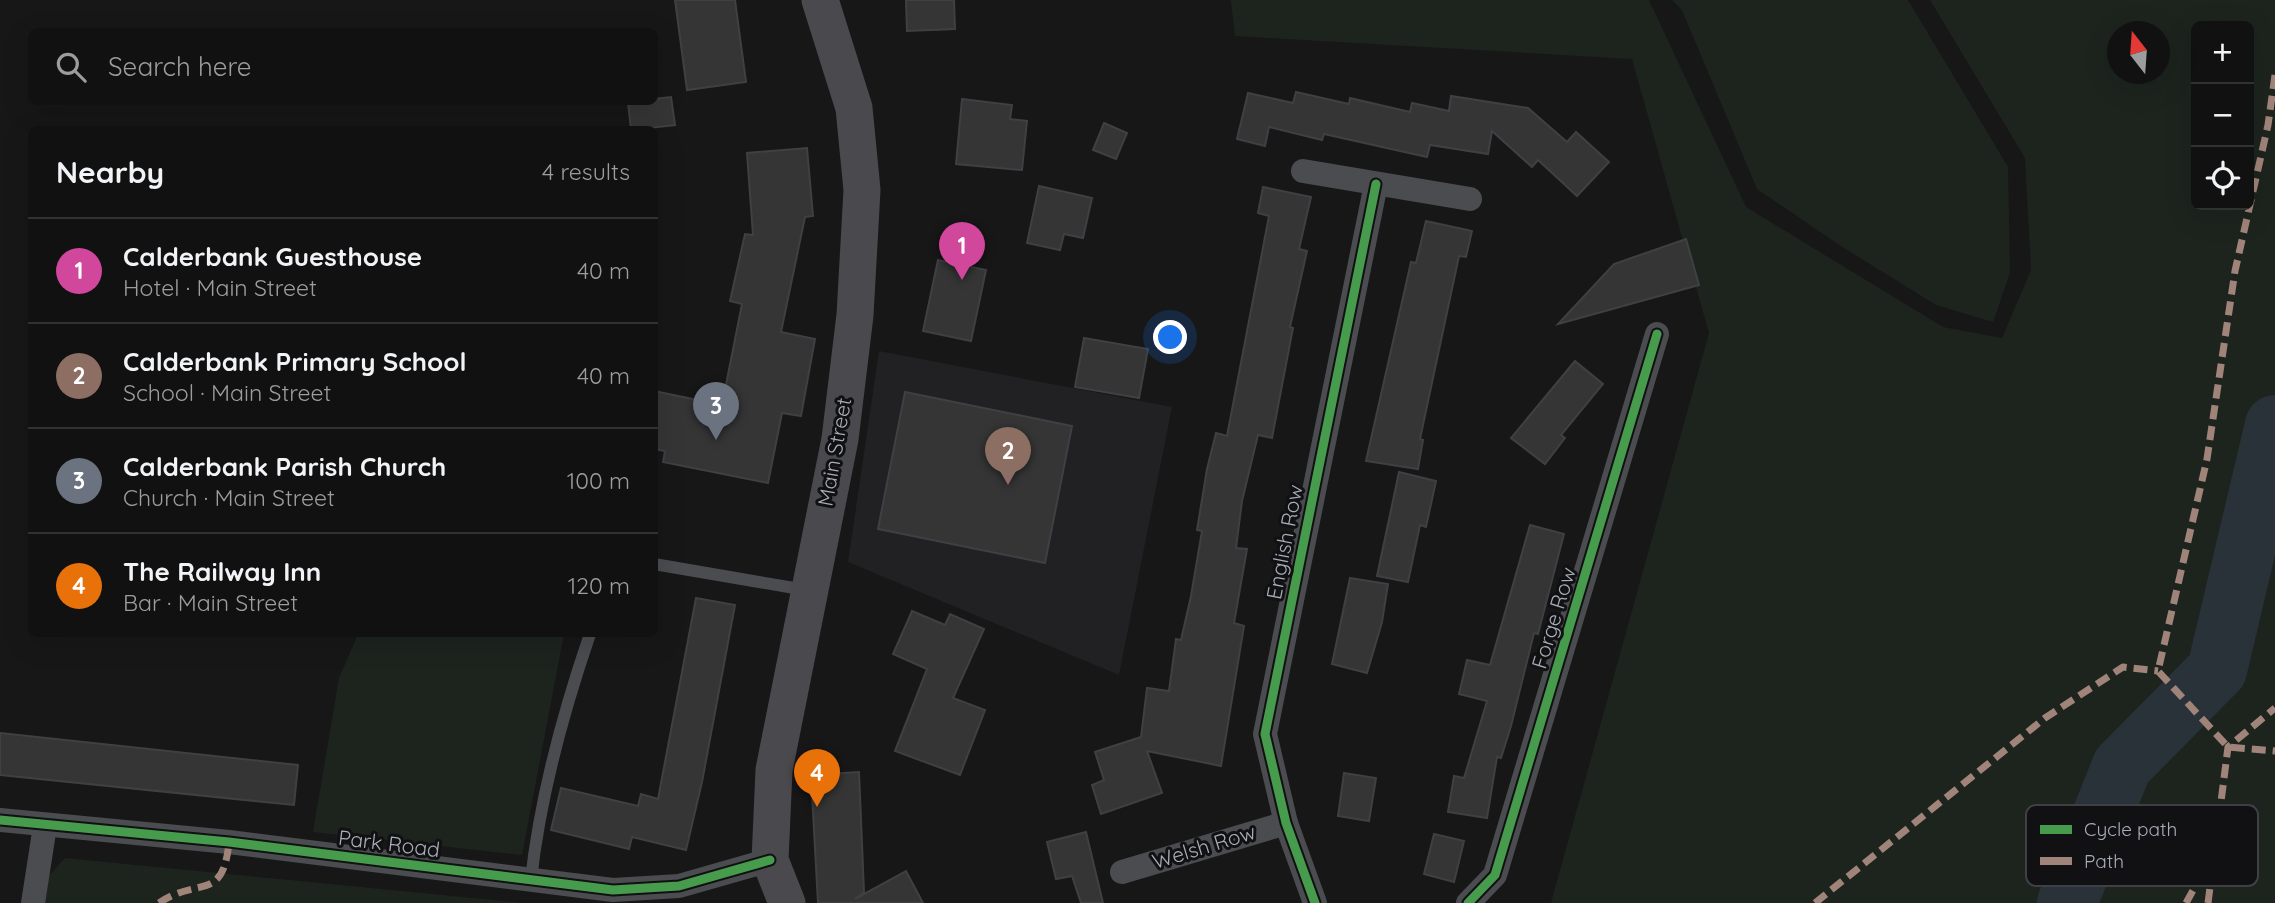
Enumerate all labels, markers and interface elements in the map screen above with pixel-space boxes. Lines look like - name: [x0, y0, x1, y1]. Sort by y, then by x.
- north arrow: [2107, 21, 2170, 84]
- map controls: [2191, 21, 2254, 210]
- button: +: [2191, 21, 2254, 84]
- search box: [28, 28, 658, 105]
- icon: search: [52, 48, 90, 86]
- text: Search here: [108, 50, 252, 83]
- button: −: [2191, 84, 2254, 147]
- button: locate: [2191, 147, 2254, 210]
- text: Nearby: [56, 153, 164, 191]
- text: 4 results: [542, 157, 630, 186]
- pin: 1: [939, 222, 985, 280]
- text: Calderbank Guesthouse: [123, 240, 422, 273]
- text: 1: [75, 256, 83, 285]
- text: 40 m: [577, 256, 630, 285]
- text: Hotel · Main Street: [123, 273, 317, 302]
- your location: [1153, 320, 1187, 354]
- text: Calderbank Primary School: [123, 345, 467, 378]
- text: 2: [72, 361, 86, 390]
- text: 40 m: [577, 361, 630, 390]
- text: School · Main Street: [123, 378, 331, 407]
- pin: 3: [693, 382, 739, 440]
- street label: Main Street: [812, 395, 856, 508]
- pin: 2: [985, 427, 1031, 485]
- text: Calderbank Parish Church: [123, 450, 446, 483]
- text: 3: [73, 466, 85, 495]
- text: 100 m: [567, 466, 630, 495]
- street label: English Row: [1260, 482, 1308, 601]
- text: Church · Main Street: [123, 483, 335, 512]
- text: The Railway Inn: [123, 555, 321, 588]
- street label: Forge Row: [1525, 564, 1581, 672]
- text: 4: [72, 571, 86, 600]
- text: 120 m: [568, 571, 630, 600]
- text: Bar · Main Street: [123, 588, 298, 617]
- pin: 4: [794, 749, 840, 807]
- legend: [2026, 805, 2258, 886]
- text: Cycle path: [2084, 817, 2177, 841]
- street label: Welsh Row: [1149, 818, 1259, 874]
- street label: Park Road: [337, 824, 441, 862]
- text: Path: [2084, 849, 2124, 873]

